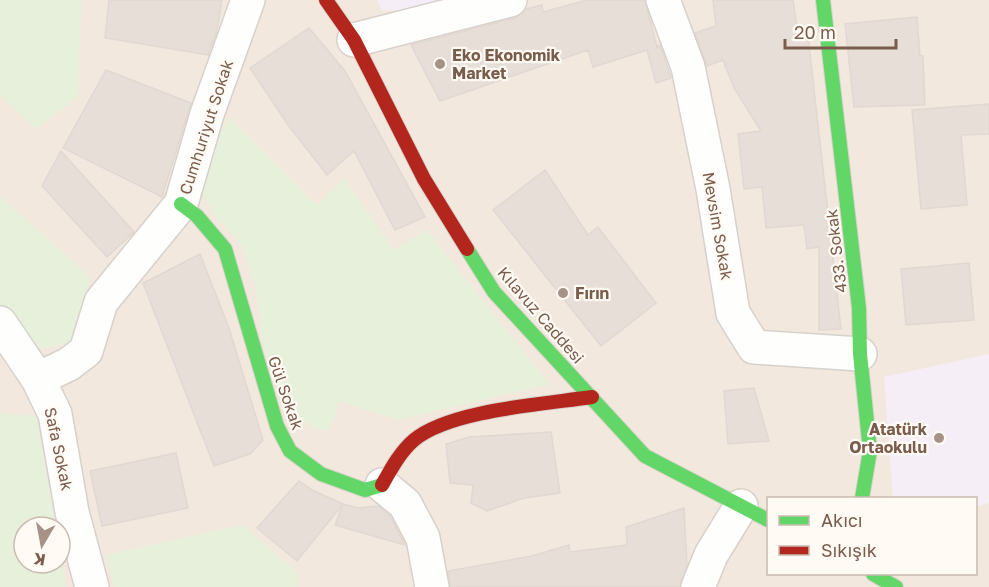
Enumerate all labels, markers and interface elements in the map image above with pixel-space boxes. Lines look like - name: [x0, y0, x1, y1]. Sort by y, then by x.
- scale bar: [785, 12, 896, 50]
- text: 20 m: [794, 21, 836, 43]
- place label: Eko Ekonomik Market: [452, 45, 561, 83]
- street label: Cumhuriyut Sokak: [175, 57, 237, 197]
- marker: Eko Ekonomik Market: [433, 57, 447, 71]
- street label: Mevsim Sokak: [699, 170, 737, 282]
- street label: 433. Sokak: [821, 208, 851, 294]
- street label: Kılavuz Caddesi: [494, 263, 588, 367]
- place label: Fırın: [575, 283, 609, 303]
- marker: Fırın: [556, 286, 570, 300]
- street label: Gül Sokak: [264, 353, 308, 433]
- street label: Safa Sokak: [40, 406, 78, 492]
- place label: Atatürk Ortaokulu: [849, 419, 928, 457]
- marker: Atatürk Ortaokulu: [932, 431, 946, 445]
- legend: [767, 497, 977, 575]
- text: Akıcı: [821, 509, 863, 531]
- north arrow: [12, 515, 72, 575]
- text: Sıkışık: [821, 539, 877, 561]
- text: K: [32, 549, 47, 571]

